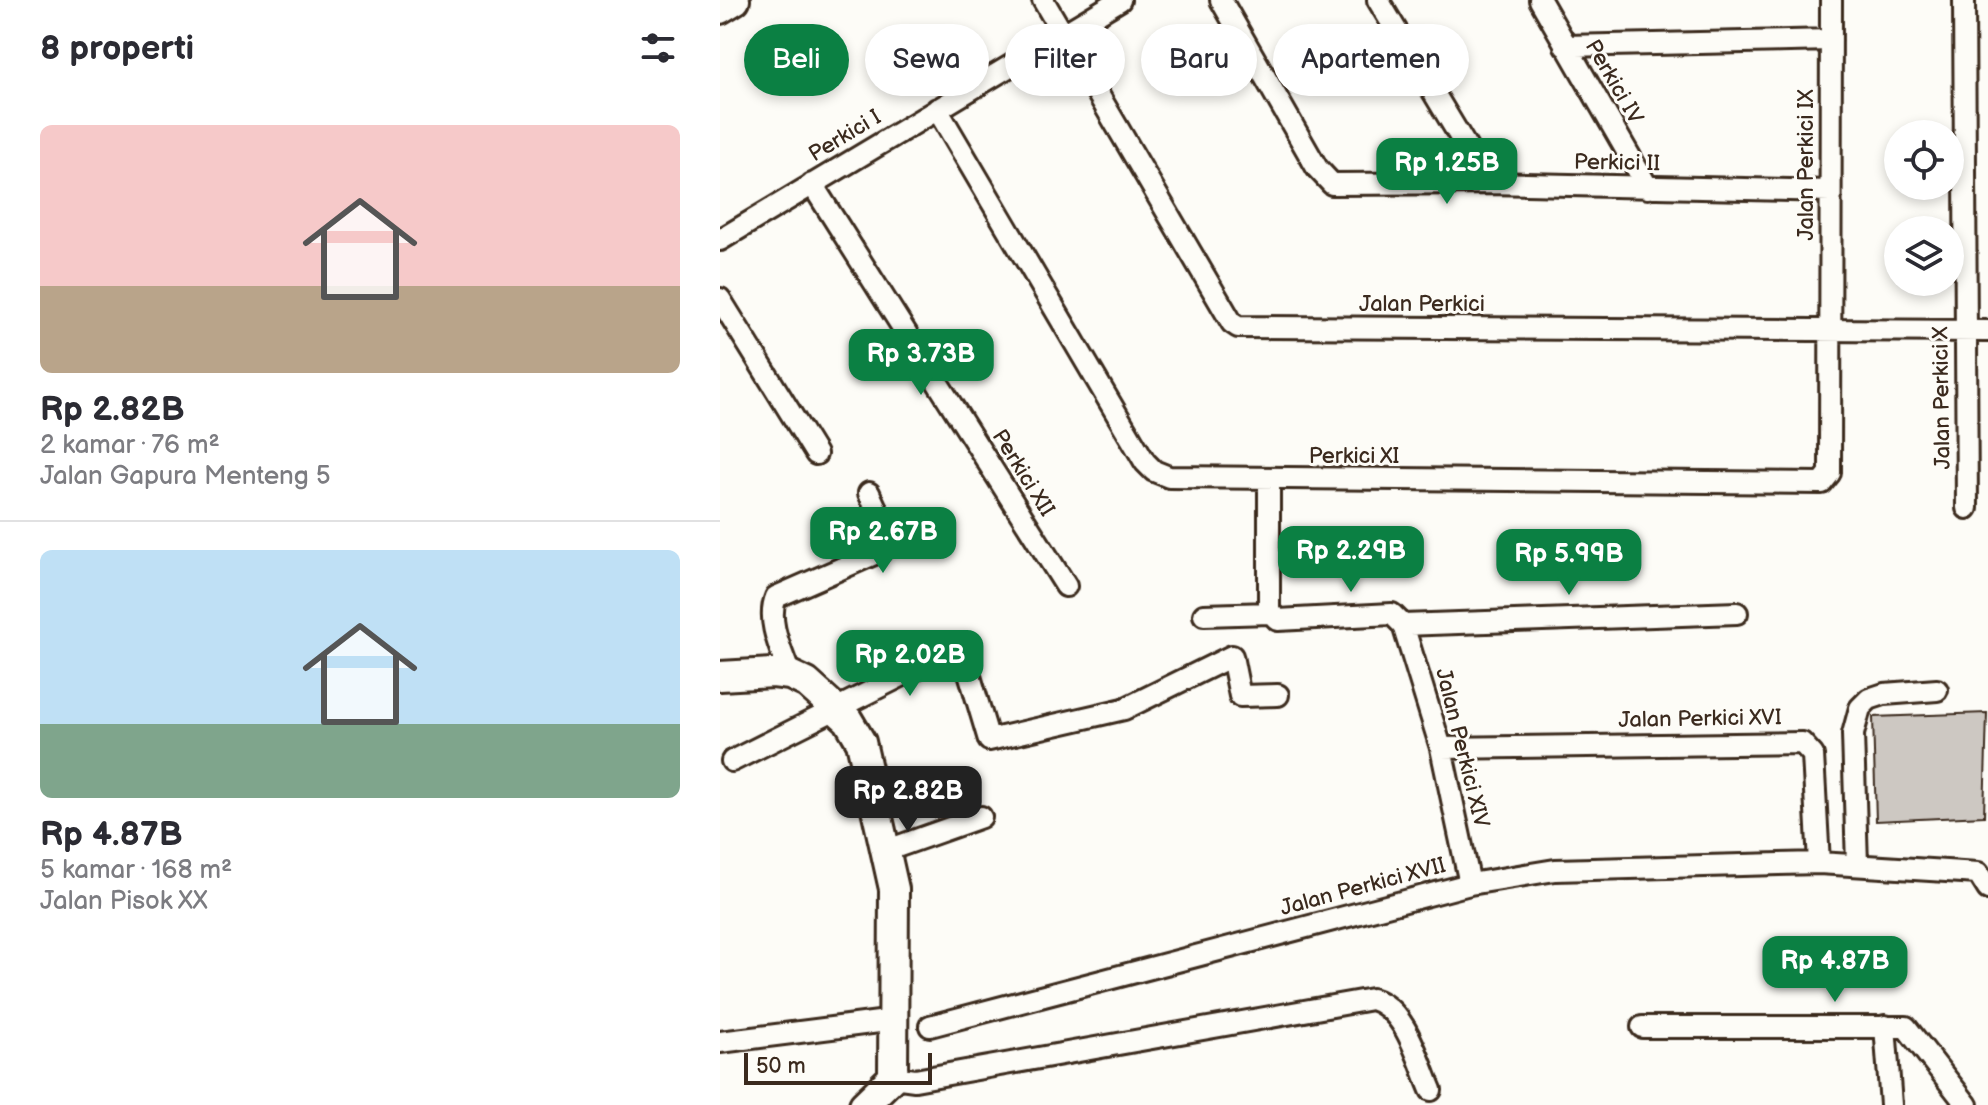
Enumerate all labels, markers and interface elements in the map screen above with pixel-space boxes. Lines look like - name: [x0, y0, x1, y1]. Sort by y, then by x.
- chip: Beli: [744, 24, 849, 96]
- chip: Sewa: [865, 24, 989, 96]
- chip: Filter: [1005, 24, 1125, 96]
- chip: Baru: [1141, 24, 1257, 96]
- chip: Apartemen: [1273, 24, 1469, 96]
- icon: filters: [636, 26, 680, 70]
- text: 8 properti: [40, 28, 194, 69]
- street label: Perkici IV: [1579, 35, 1649, 129]
- street label: Jalan Perkici IX: [1793, 89, 1820, 241]
- street label: Perkici I: [804, 104, 886, 168]
- map controls: [1884, 120, 1964, 296]
- button: locate: [1884, 120, 1964, 200]
- pin: Rp 1.25B: [1364, 138, 1530, 206]
- text: Rp 1.25B: [1394, 148, 1500, 179]
- street label: Perkici II: [1574, 149, 1661, 177]
- icon: home: [288, 177, 432, 321]
- button: layers: [1884, 216, 1964, 296]
- street label: Jalan Perkici: [1359, 291, 1485, 318]
- street label: Jalan Perkici X: [1927, 326, 1957, 470]
- pin: Rp 3.73B: [838, 329, 1004, 397]
- text: Rp 3.73B: [867, 339, 975, 370]
- text: Rp 2.82B: [40, 389, 185, 430]
- street label: Perkici XII: [986, 425, 1060, 522]
- text: 2 kamar · 76 m²: [40, 430, 220, 461]
- street label: Perkici XI: [1309, 443, 1399, 470]
- text: Jalan Gapura Menteng 5: [40, 461, 331, 492]
- pin: Rp 2.67B: [800, 507, 966, 575]
- text: Rp 2.67B: [828, 517, 938, 548]
- pin: Rp 2.29B: [1268, 526, 1434, 594]
- pin: Rp 5.99B: [1486, 529, 1652, 597]
- text: Rp 2.29B: [1296, 536, 1406, 567]
- text: Rp 5.99B: [1514, 539, 1624, 570]
- icon: home: [288, 602, 432, 746]
- pin: Rp 2.02B: [827, 630, 993, 698]
- text: Rp 2.02B: [854, 640, 966, 671]
- street label: Jalan Perkici XIV: [1429, 666, 1495, 831]
- street label: Jalan Perkici XVI: [1618, 704, 1782, 734]
- pin: Rp 2.82B: [825, 766, 991, 834]
- text: Rp 2.82B: [853, 776, 963, 807]
- text: Rp 4.87B: [40, 814, 183, 855]
- street label: Jalan Perkici XVII: [1277, 852, 1449, 922]
- text: 5 kamar · 168 m²: [40, 855, 232, 886]
- text: Jalan Pisok XX: [40, 886, 208, 917]
- pin: Rp 4.87B: [1752, 936, 1918, 1004]
- text: Rp 4.87B: [1780, 946, 1890, 977]
- scale bar: [744, 1049, 932, 1085]
- text: 50 m: [756, 1053, 806, 1080]

